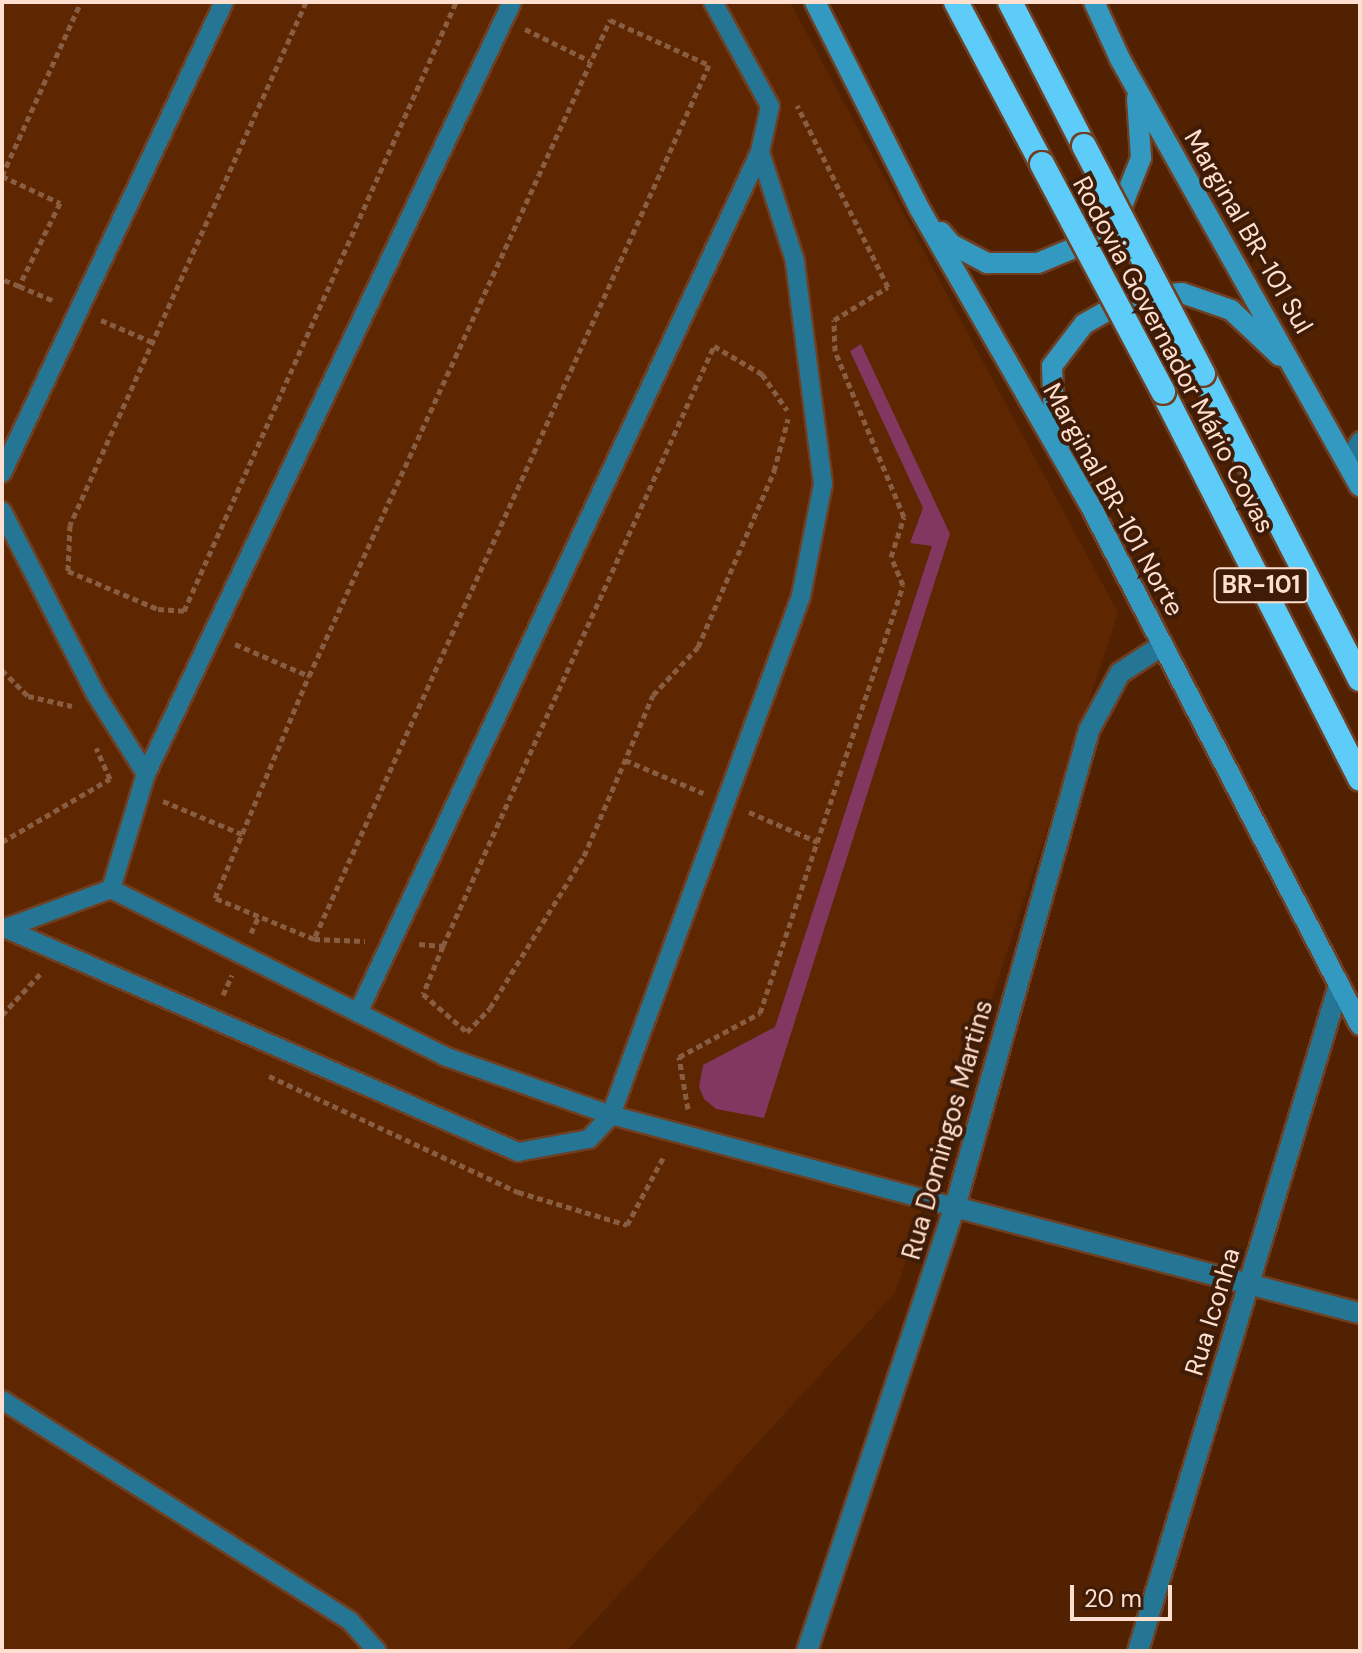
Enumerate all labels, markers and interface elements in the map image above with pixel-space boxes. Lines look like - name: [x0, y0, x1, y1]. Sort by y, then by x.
- street label: Marginal BR-101 Sul: [1177, 125, 1319, 339]
- street label: Rodovia Governador Mário Covas: [1066, 171, 1280, 539]
- street label: Marginal BR-101 Norte: [1036, 378, 1190, 622]
- road number: BR-101: [1213, 565, 1309, 605]
- street label: Rua Domingos Martins: [896, 997, 1000, 1263]
- street label: Rua Iconha: [1179, 1244, 1247, 1380]
- scale bar: [1074, 1569, 1176, 1619]
- text: 20 m: [1084, 1583, 1142, 1614]

